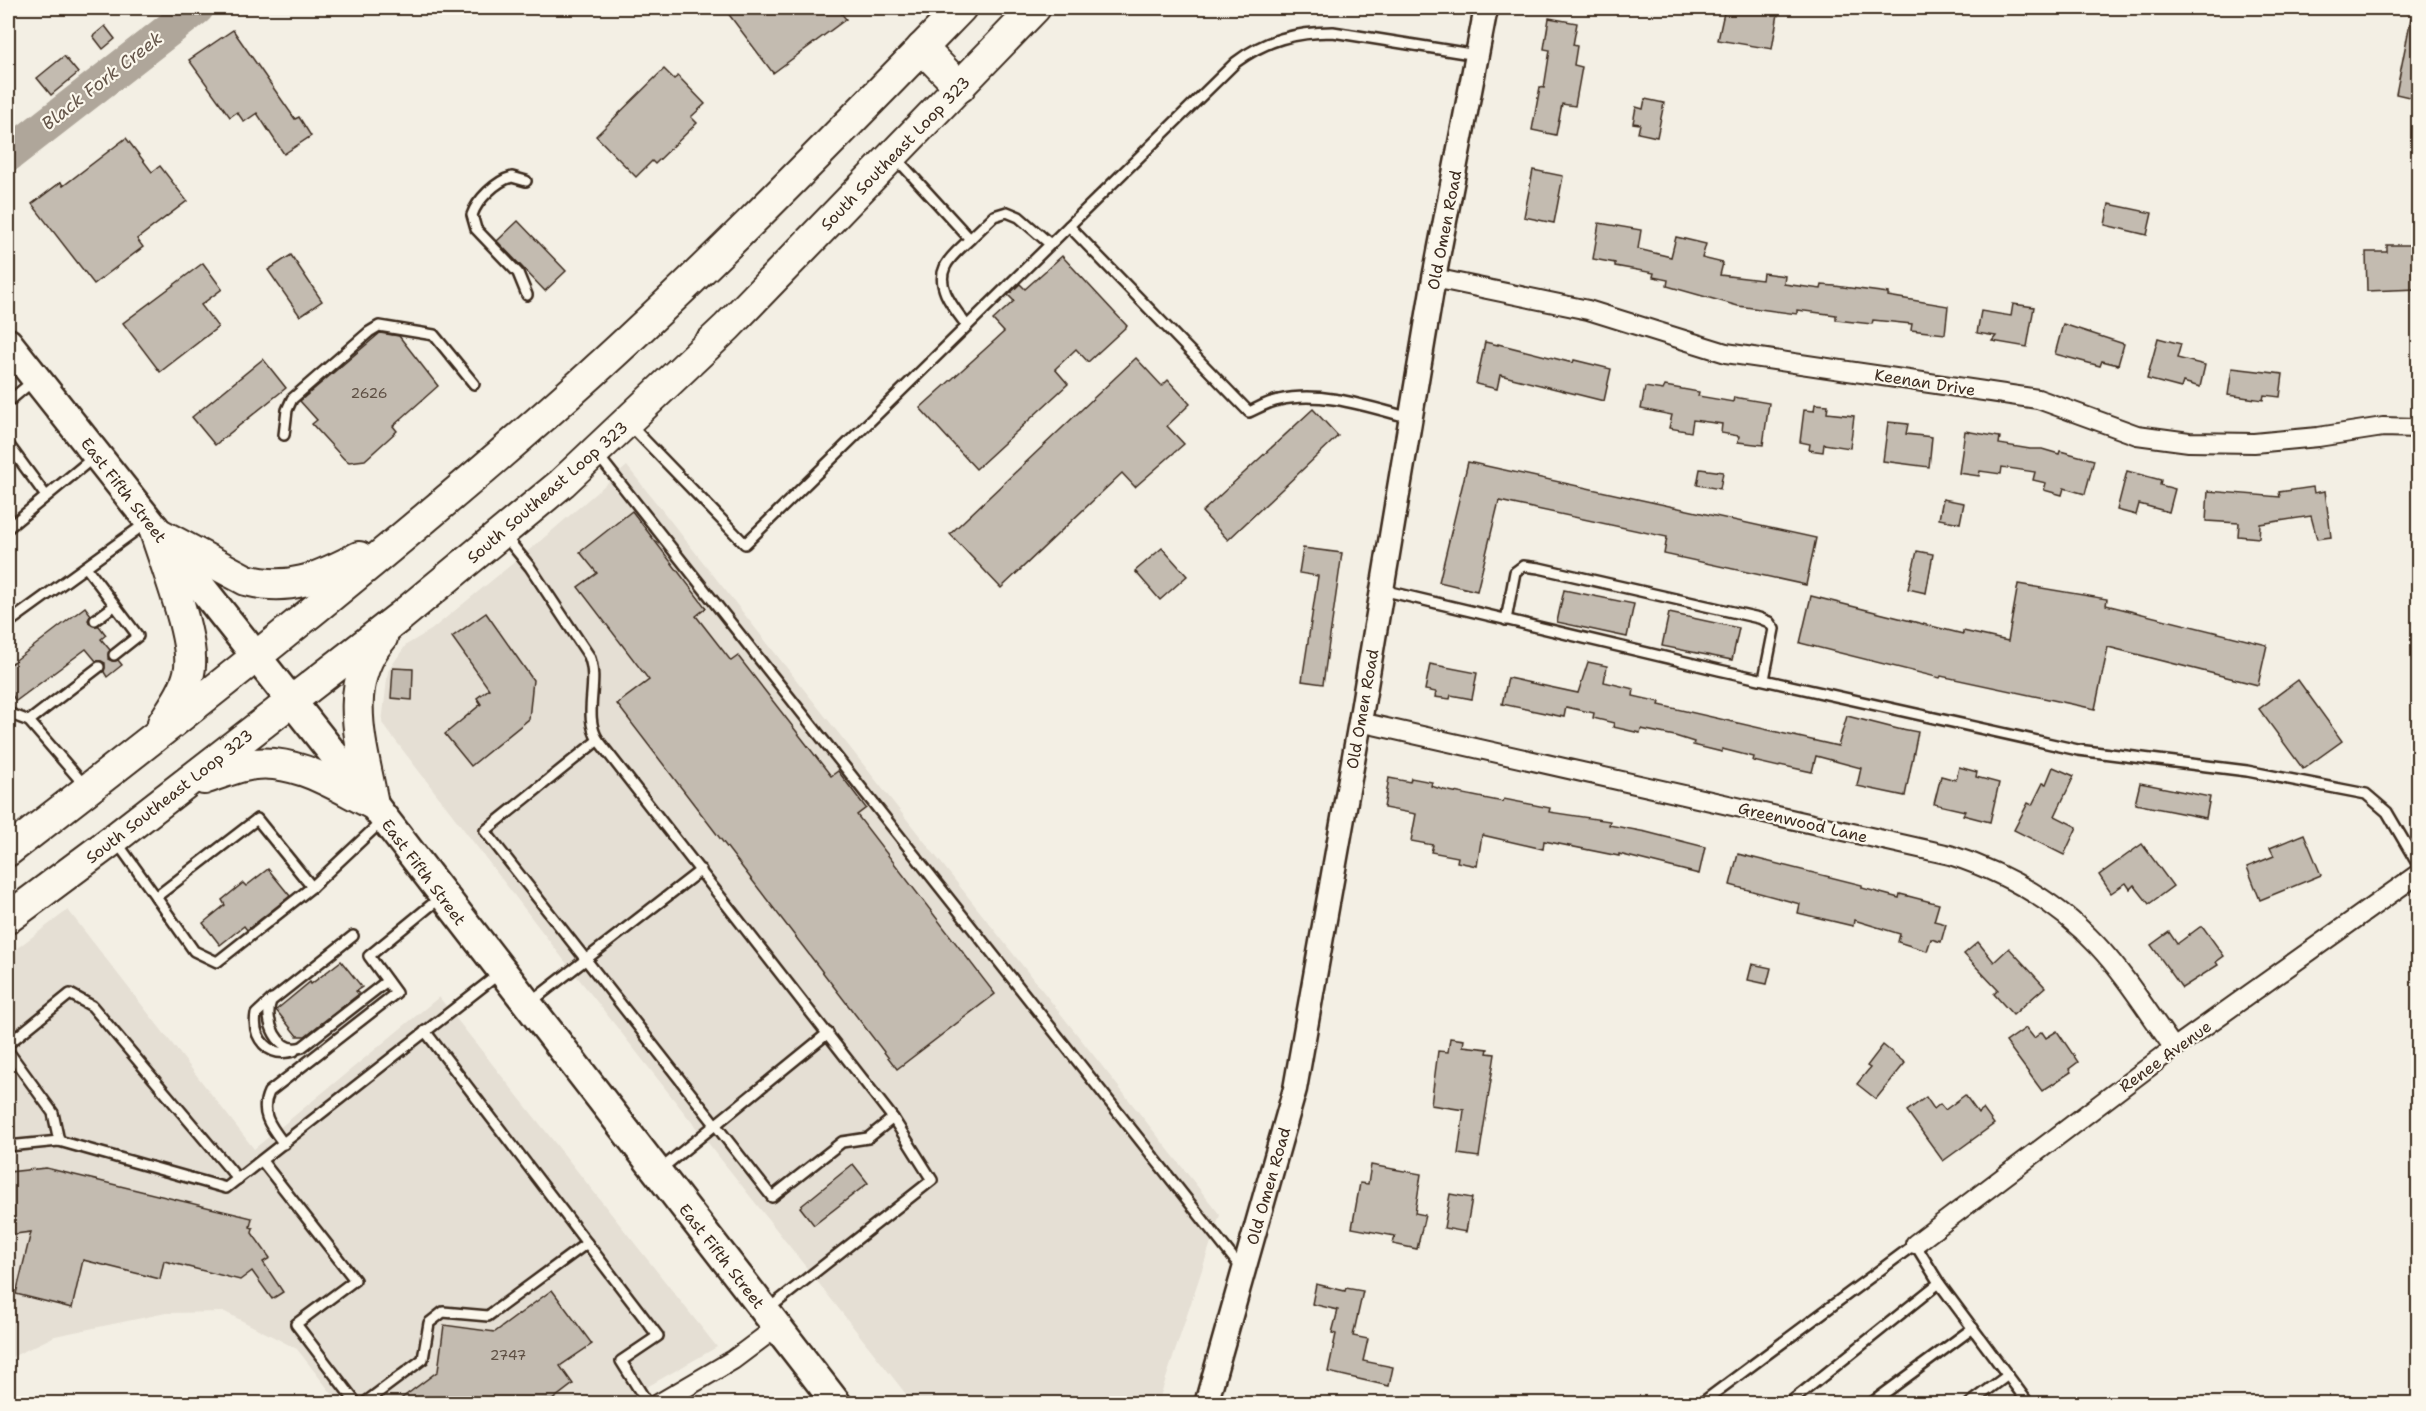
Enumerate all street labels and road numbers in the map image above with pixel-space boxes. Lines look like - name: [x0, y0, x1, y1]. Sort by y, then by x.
- street label: South Southeast Loop 323: [816, 72, 975, 235]
- street label: Old Omen Road: [1423, 168, 1466, 292]
- street label: Keenan Drive: [1873, 364, 1977, 401]
- street label: South Southeast Loop 323: [462, 417, 632, 568]
- street label: East Fifth Street: [76, 434, 171, 547]
- street label: Old Omen Road: [1342, 647, 1383, 771]
- street label: South Southeast Loop 323: [81, 725, 257, 868]
- street label: Greenwood Lane: [1736, 797, 1870, 848]
- street label: East Fifth Street: [377, 815, 470, 930]
- street label: Renee Avenue: [2115, 1016, 2216, 1097]
- street label: Old Omen Road: [1242, 1125, 1295, 1247]
- street label: East Fifth Street: [674, 1200, 769, 1313]

